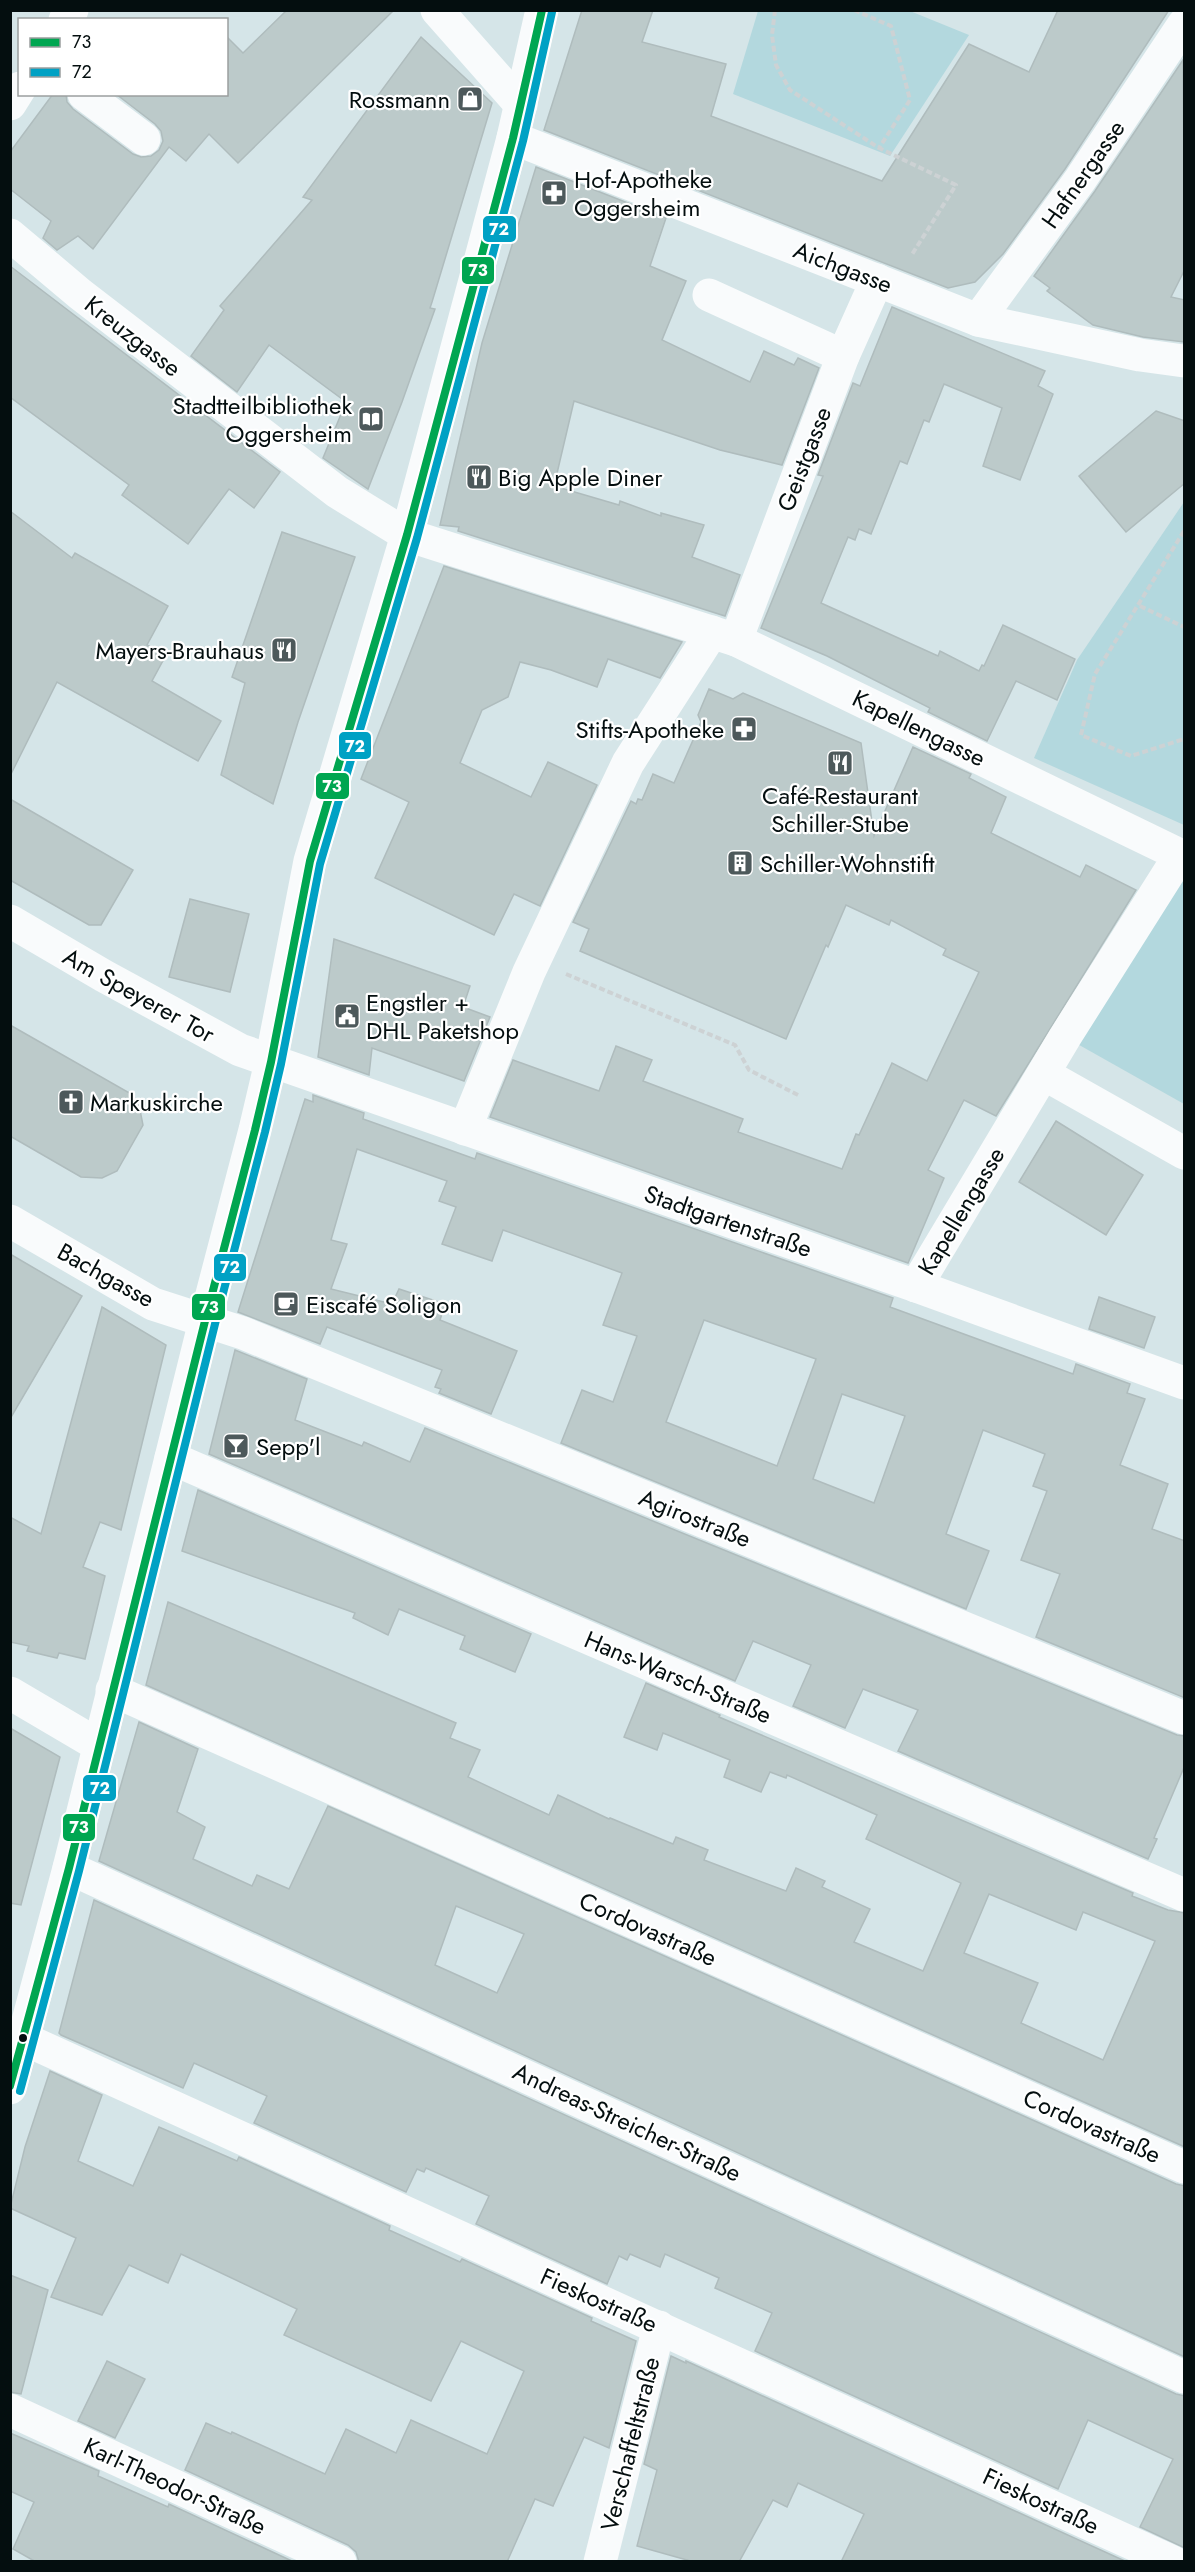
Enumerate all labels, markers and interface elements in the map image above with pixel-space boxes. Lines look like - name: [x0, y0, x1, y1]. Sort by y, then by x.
- legend: [18, 18, 228, 96]
- text: 73: [72, 29, 91, 55]
- text: 72: [72, 59, 92, 85]
- place label: Rossmann: [349, 82, 450, 117]
- shop icon: Rossmann: [455, 84, 485, 114]
- street label: Hafnergasse: [1033, 113, 1133, 235]
- place label: Hof-Apotheke Oggersheim: [574, 162, 712, 225]
- pharmacy icon: Hof-Apotheke Oggersheim: [539, 178, 569, 208]
- line badge: 72: [482, 215, 517, 243]
- text: 72: [489, 218, 509, 241]
- street label: Aichgasse: [789, 232, 897, 302]
- line badge: 73: [461, 256, 495, 285]
- text: 73: [468, 259, 488, 282]
- street label: Kreuzgasse: [77, 287, 189, 385]
- place label: Stadtteilbibliothek Oggersheim: [172, 388, 352, 451]
- street label: Geistgasse: [768, 402, 840, 516]
- library icon: Stadtteilbibliothek Oggersheim: [356, 404, 386, 434]
- place label: Big Apple Diner: [498, 460, 663, 495]
- restaurant icon: Big Apple Diner: [464, 462, 494, 492]
- place label: Mayers-Brauhaus: [95, 633, 264, 668]
- restaurant icon: Mayers-Brauhaus: [269, 635, 299, 665]
- street label: Kapellengasse: [847, 681, 991, 775]
- place label: Stifts-Apotheke: [576, 712, 724, 747]
- pharmacy icon: Stifts-Apotheke: [729, 714, 759, 744]
- line badge: 72: [338, 731, 372, 760]
- text: 72: [345, 735, 365, 758]
- restaurant icon: Café-Restaurant Schiller-Stube: [825, 748, 855, 778]
- line badge: 73: [315, 772, 350, 800]
- text: 73: [322, 775, 342, 798]
- place label: Café-Restaurant Schiller-Stube: [762, 778, 918, 841]
- place label: Schiller-Wohnstift: [760, 846, 935, 881]
- building icon: Schiller-Wohnstift: [725, 848, 755, 878]
- street label: Am Speyerer Tor: [57, 939, 222, 1052]
- place label: Engstler + DHL Paketshop: [366, 985, 519, 1048]
- public building icon: Engstler + DHL Paketshop: [332, 1001, 362, 1031]
- place label: Markuskirche: [90, 1085, 223, 1120]
- church icon: Markuskirche: [56, 1087, 86, 1117]
- street label: Kapellengasse: [909, 1140, 1013, 1282]
- street label: Stadtgartenstraße: [639, 1176, 817, 1266]
- street label: Bachgasse: [51, 1234, 161, 1316]
- line badge: 72: [213, 1253, 247, 1282]
- text: 72: [220, 1256, 240, 1279]
- place label: Eiscafé Soligon: [306, 1287, 462, 1322]
- cafe icon: Eiscafé Soligon: [271, 1289, 301, 1319]
- line badge: 73: [191, 1293, 226, 1321]
- text: 73: [199, 1296, 219, 1319]
- place label: Sepp'l: [256, 1429, 321, 1464]
- bar icon: Sepp'l: [221, 1431, 251, 1461]
- street label: Agirostraße: [634, 1480, 756, 1556]
- street label: Hans-Warsch-Straße: [579, 1622, 777, 1732]
- line badge: 72: [82, 1774, 117, 1802]
- text: 72: [90, 1777, 110, 1800]
- line badge: 73: [62, 1813, 96, 1842]
- text: 73: [69, 1816, 89, 1839]
- street label: Cordovastraße: [574, 1883, 722, 1975]
- unlabelled marker: [17, 2032, 29, 2044]
- street label: Andreas-Streicher-Straße: [507, 2054, 747, 2190]
- street label: Cordovastraße: [1018, 2080, 1166, 2172]
- street label: Fieskostraße: [535, 2259, 663, 2341]
- street label: Verschaffeltstraße: [591, 2353, 669, 2535]
- street label: Karl-Theodor-Straße: [78, 2428, 272, 2544]
- street label: Fieskostraße: [977, 2459, 1105, 2543]

